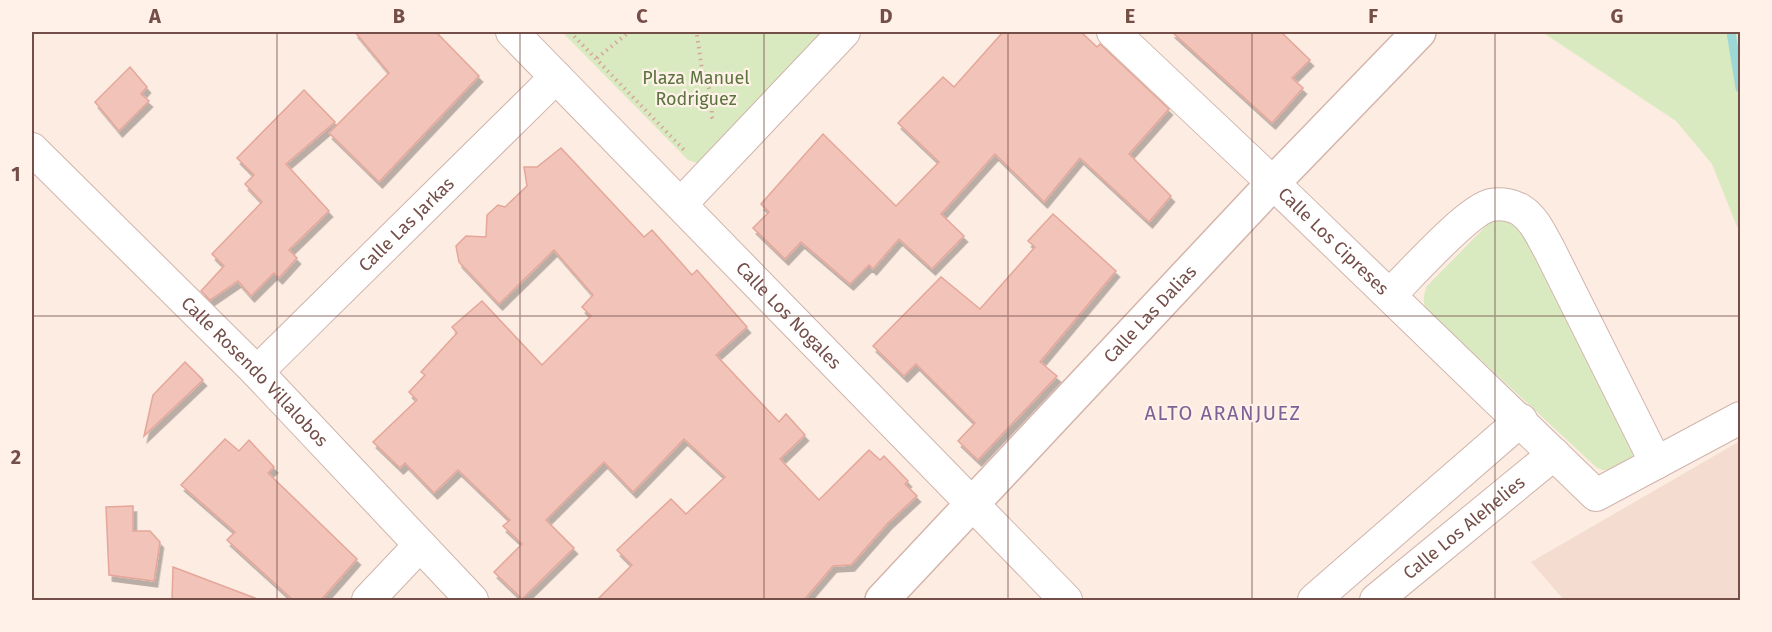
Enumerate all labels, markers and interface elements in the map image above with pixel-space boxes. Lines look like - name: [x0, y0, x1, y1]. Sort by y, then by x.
- text: A: [148, 4, 162, 28]
- text: B: [393, 4, 405, 28]
- text: C: [636, 4, 648, 28]
- text: D: [879, 4, 893, 28]
- text: E: [1125, 4, 1135, 28]
- text: F: [1368, 4, 1378, 28]
- text: G: [1611, 4, 1623, 28]
- park label: Plaza Manuel Rodriguez: [642, 67, 750, 110]
- text: 1: [11, 162, 21, 186]
- street label: Calle Las Jarkas: [354, 173, 459, 276]
- street label: Calle Los Cipreses: [1273, 183, 1393, 300]
- street label: Calle Los Nogales: [731, 257, 846, 374]
- street label: Calle Las Dalias: [1099, 261, 1201, 367]
- street label: Calle Rosendo Villalobos: [177, 292, 333, 451]
- district label: ALTO ARANJUEZ: [1145, 401, 1302, 425]
- text: 2: [11, 445, 21, 469]
- street label: Calle Los Alehelies: [1399, 471, 1530, 584]

